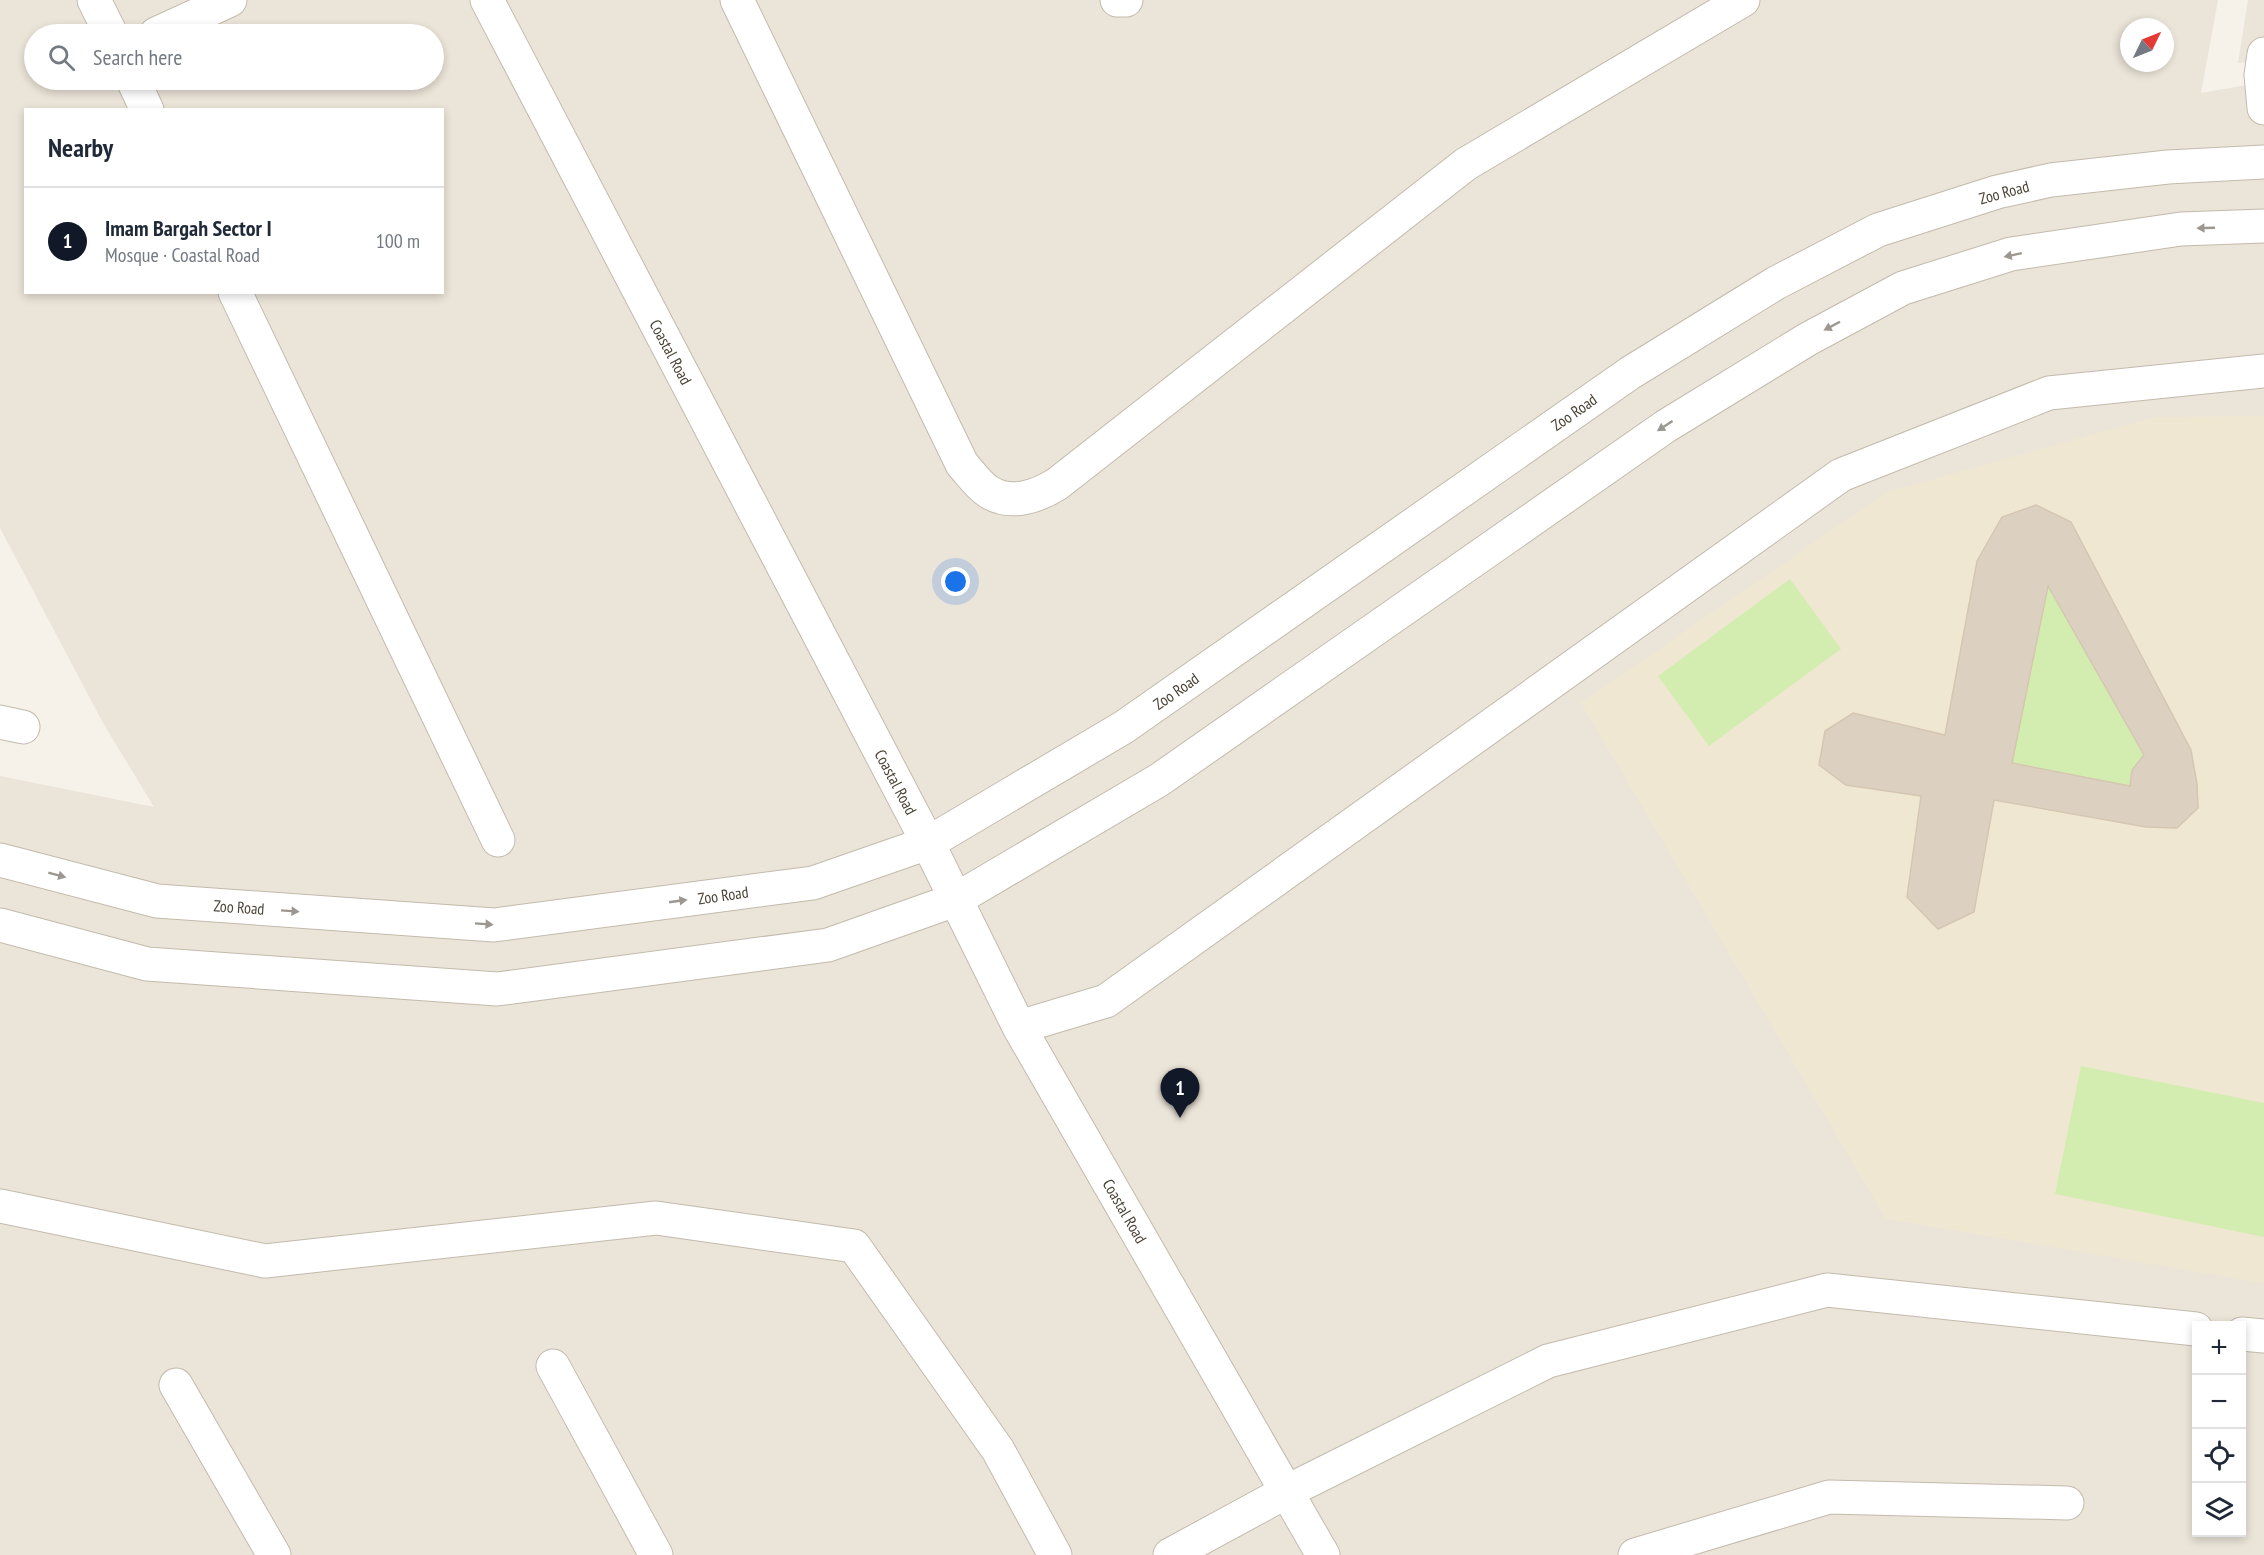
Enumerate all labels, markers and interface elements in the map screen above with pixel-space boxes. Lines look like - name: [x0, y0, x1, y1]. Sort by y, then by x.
- north arrow: [2120, 18, 2174, 72]
- search box: [24, 24, 444, 90]
- icon: search: [45, 41, 78, 74]
- text: Search here: [93, 43, 182, 71]
- text: Nearby: [48, 131, 113, 164]
- street label: Zoo Road: [1977, 176, 2031, 208]
- text: Imam Bargah Sector I: [105, 214, 272, 242]
- one-way arrow: [2196, 223, 2215, 233]
- text: 1: [63, 228, 72, 254]
- text: 100 m: [376, 228, 420, 254]
- text: Mosque · Coastal Road: [105, 242, 260, 268]
- one-way arrow: [2003, 250, 2022, 260]
- street label: Coastal Road: [646, 316, 696, 388]
- one-way arrow: [1823, 321, 1840, 331]
- street label: Zoo Road: [1547, 389, 1601, 435]
- one-way arrow: [1657, 421, 1673, 432]
- your location: [941, 567, 970, 596]
- street label: Zoo Road: [1149, 668, 1203, 714]
- street label: Coastal Road: [871, 746, 921, 818]
- one-way arrow: [48, 871, 66, 880]
- street label: Zoo Road: [696, 882, 750, 908]
- street label: Zoo Road: [213, 895, 265, 919]
- one-way arrow: [668, 896, 687, 905]
- one-way arrow: [280, 906, 299, 915]
- one-way arrow: [475, 920, 494, 929]
- pin: 1: [1160, 1068, 1200, 1118]
- street label: Coastal Road: [1099, 1175, 1151, 1247]
- map controls: [2192, 1321, 2246, 1537]
- button: +: [2192, 1321, 2246, 1375]
- button: −: [2192, 1375, 2246, 1429]
- button: locate: [2192, 1429, 2246, 1483]
- button: layers: [2192, 1483, 2246, 1537]

